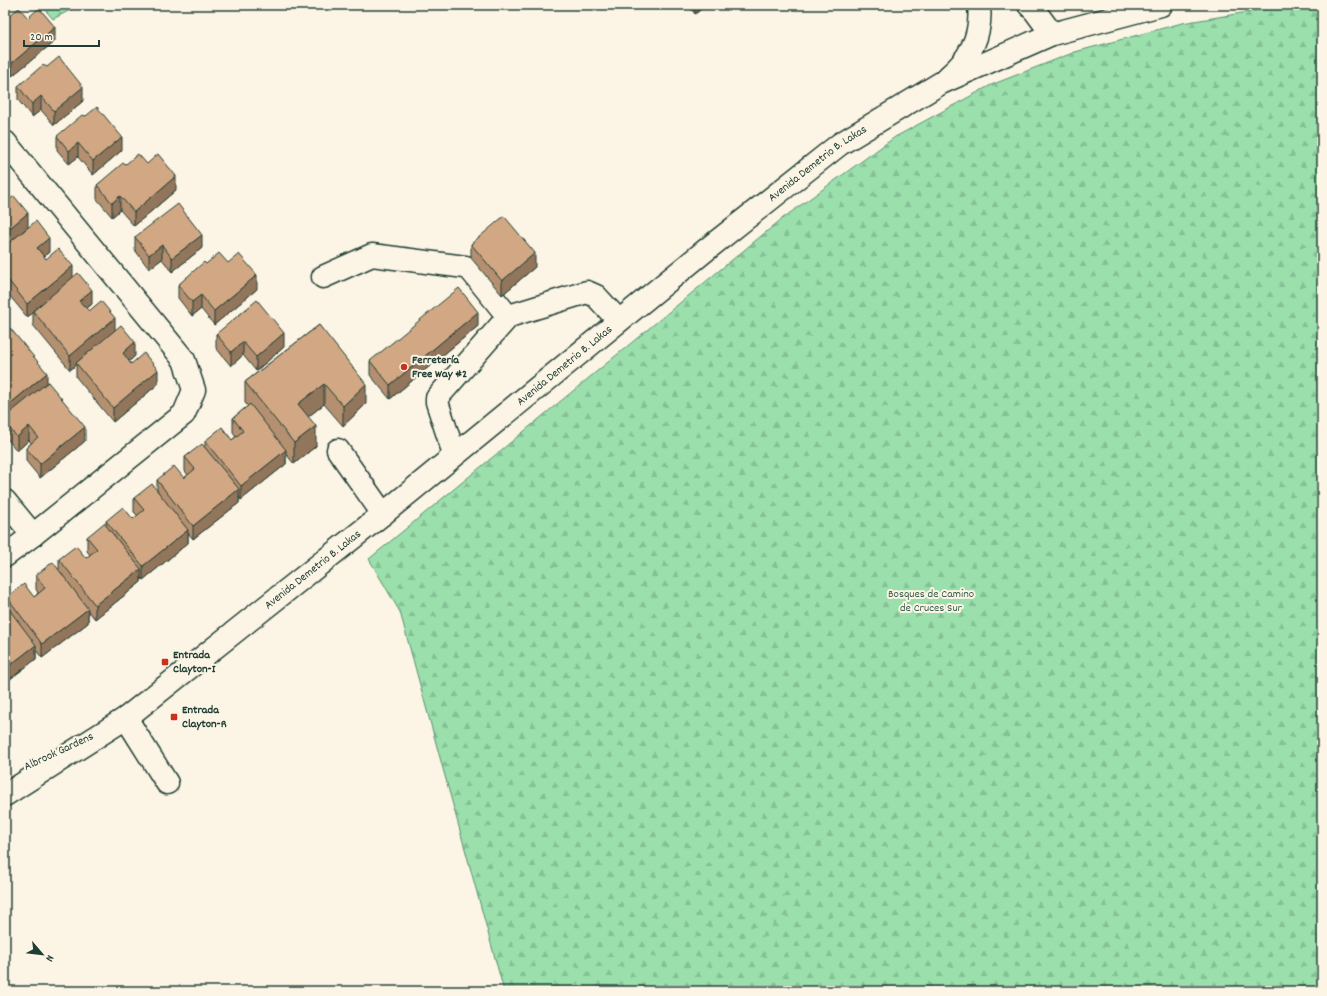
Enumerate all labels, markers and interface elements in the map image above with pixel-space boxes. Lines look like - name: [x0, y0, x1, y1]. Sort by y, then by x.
- scale bar: [24, 22, 99, 48]
- text: 20 m: [30, 29, 53, 46]
- street label: Avenida Demetrio B. Lakas: [765, 121, 870, 206]
- street label: Avenida Demetrio B. Lakas: [513, 321, 616, 410]
- place label: Ferretería Free Way #2: [412, 352, 467, 383]
- marker: Ferretería Free Way #2: [399, 362, 409, 372]
- street label: Avenida Demetrio B. Lakas: [261, 526, 365, 613]
- park label: Bosques de Camino de Cruces Sur: [888, 586, 974, 617]
- place label: Entrada Clayton-I: [173, 647, 216, 678]
- marker: Entrada Clayton-I: [160, 657, 170, 667]
- place label: Entrada Clayton-R: [182, 702, 227, 733]
- marker: Entrada Clayton-R: [169, 712, 179, 722]
- street label: Albrook Gardens: [21, 728, 97, 776]
- north arrow: [22, 934, 62, 974]
- text: N: [40, 952, 57, 964]

